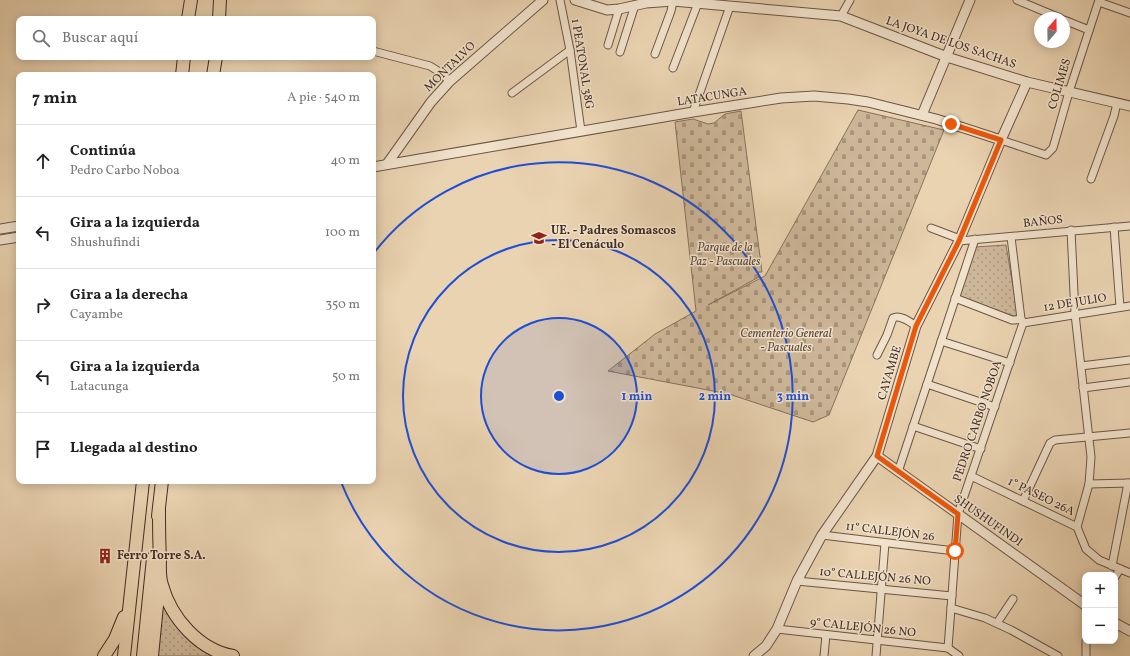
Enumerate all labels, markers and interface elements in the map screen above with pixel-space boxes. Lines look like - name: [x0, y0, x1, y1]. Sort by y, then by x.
- north arrow: [1034, 12, 1070, 48]
- street label: LA JOYA DE LOS SACHAS: [884, 13, 1018, 73]
- search box: [16, 16, 376, 60]
- street label: 1 PEATONAL 38G: [567, 17, 597, 111]
- icon: search: [30, 27, 52, 49]
- text: Buscar aquí: [62, 28, 138, 49]
- street label: MONTALVO: [421, 38, 479, 96]
- street label: COLIMES: [1045, 57, 1075, 111]
- street label: LATACUNGA: [676, 84, 749, 110]
- text: 7 min: [32, 87, 77, 110]
- text: A pie · 540 m: [287, 89, 360, 107]
- route end: [942, 115, 960, 133]
- text: Continúa: [70, 141, 136, 162]
- icon: ahead: [32, 150, 54, 172]
- text: 40 m: [331, 152, 360, 170]
- text: Pedro Carbo Noboa: [70, 162, 180, 180]
- street label: BAÑOS: [1022, 212, 1064, 232]
- text: Gira a la izquierda: [70, 213, 200, 234]
- icon: left: [32, 222, 54, 244]
- place label: UE. - Padres Somascos - El Cenáculo: [551, 223, 676, 253]
- text: 100 m: [325, 224, 360, 242]
- school or university icon: UE. - Padres Somascos - El Cenáculo: [530, 229, 548, 247]
- text: Shushufindi: [70, 234, 140, 252]
- park label: Parque de la Paz - Pascuales: [690, 240, 761, 270]
- text: Gira a la derecha: [70, 285, 188, 306]
- street label: 12 DE JULIO: [1042, 290, 1108, 316]
- icon: right: [32, 294, 54, 316]
- text: 350 m: [325, 296, 360, 314]
- text: Cayambe: [70, 306, 123, 324]
- park label: Cementerio General - Pascuales: [740, 326, 832, 356]
- street label: CAYAMBE: [874, 344, 906, 402]
- text: Gira a la izquierda: [70, 357, 200, 378]
- street label: PEDRO CARBO NOBOA: [950, 358, 1006, 484]
- icon: left: [32, 366, 54, 388]
- text: 50 m: [332, 368, 360, 386]
- text: Latacunga: [70, 378, 129, 396]
- centre of rings: [552, 389, 566, 403]
- text: 1 min: [622, 389, 653, 405]
- text: 2 min: [699, 389, 731, 405]
- text: 3 min: [777, 389, 809, 405]
- icon: arrive: [32, 438, 54, 460]
- text: Llegada al destino: [70, 438, 198, 459]
- street label: 1° PASEO 26A: [1005, 474, 1078, 520]
- street label: SHUSHUFINDI: [950, 491, 1026, 551]
- street label: 11° CALLEJÓN 26: [845, 518, 936, 545]
- route start: [946, 542, 964, 560]
- building icon: Ferro Torre S.A.: [96, 547, 114, 565]
- place label: Ferro Torre S.A.: [117, 548, 206, 564]
- street label: 10° CALLEJÓN 26 NO: [819, 563, 932, 590]
- map controls: [1082, 572, 1118, 644]
- button: +: [1082, 572, 1118, 608]
- button: −: [1082, 608, 1118, 644]
- street label: 9° CALLEJÓN 26 NO: [809, 613, 917, 642]

